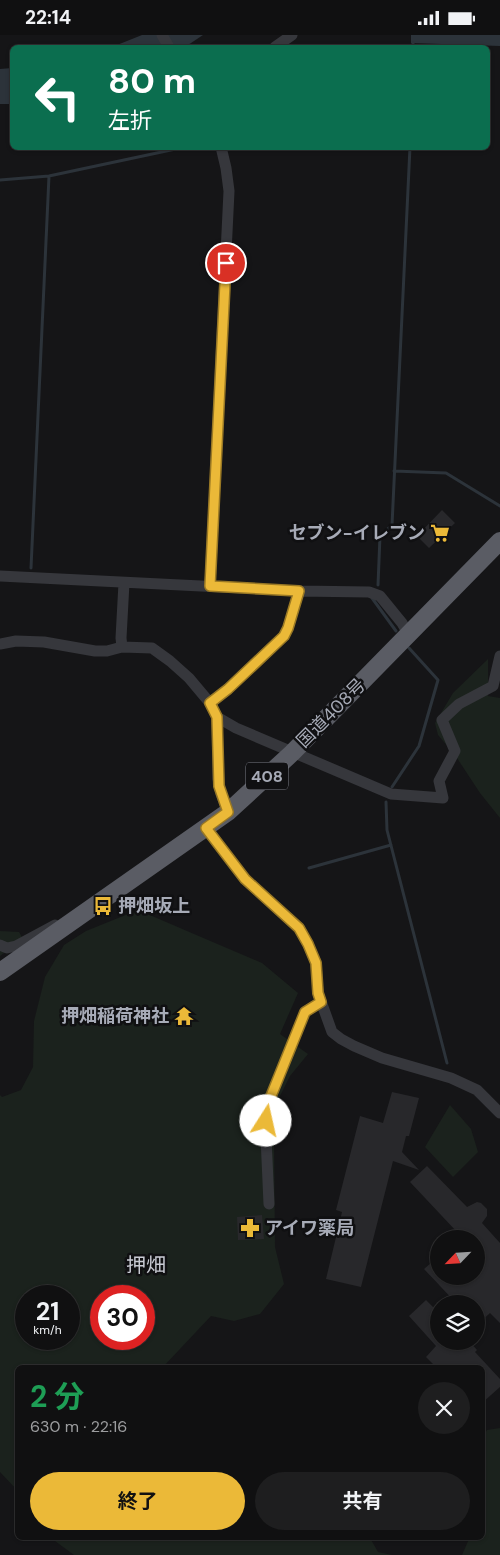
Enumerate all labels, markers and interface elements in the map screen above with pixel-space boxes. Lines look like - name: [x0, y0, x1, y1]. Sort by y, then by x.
- text: 22:14: [25, 5, 71, 30]
- text: 80 m: [108, 58, 196, 104]
- icon: left: [25, 65, 90, 130]
- text: 左折: [108, 106, 152, 135]
- pin: [205, 242, 247, 284]
- icon: arrive: [212, 249, 240, 277]
- place label: セブン-イレブン: [289, 521, 425, 545]
- supermarket icon: セブン-イレブン: [429, 522, 451, 544]
- street label: 国道408号: [291, 673, 371, 753]
- road number: 408: [246, 763, 288, 789]
- place label: 押畑坂上: [118, 894, 190, 918]
- bus stop icon: 押畑坂上: [92, 895, 114, 917]
- place label: 押畑稲荷神社: [61, 1004, 169, 1028]
- temple icon: 押畑稲荷神社: [173, 1005, 195, 1027]
- position arrow: [239, 1094, 291, 1146]
- place label: アイワ薬局: [265, 1216, 354, 1240]
- pharmacy icon: アイワ薬局: [239, 1217, 261, 1239]
- north arrow: [430, 1230, 485, 1285]
- map controls: [430, 1230, 485, 1350]
- district label: 押畑: [126, 1252, 166, 1278]
- speed limit sign: 30: [90, 1285, 155, 1350]
- text: 21: [36, 1295, 59, 1328]
- button: layers: [430, 1295, 485, 1350]
- text: km/h: [33, 1322, 62, 1338]
- text: 2 分: [30, 1377, 84, 1416]
- button: close: [418, 1382, 470, 1434]
- text: 630 m · 22:16: [30, 1416, 127, 1437]
- button: 終了: [30, 1472, 245, 1530]
- button: 共有: [255, 1472, 470, 1530]

